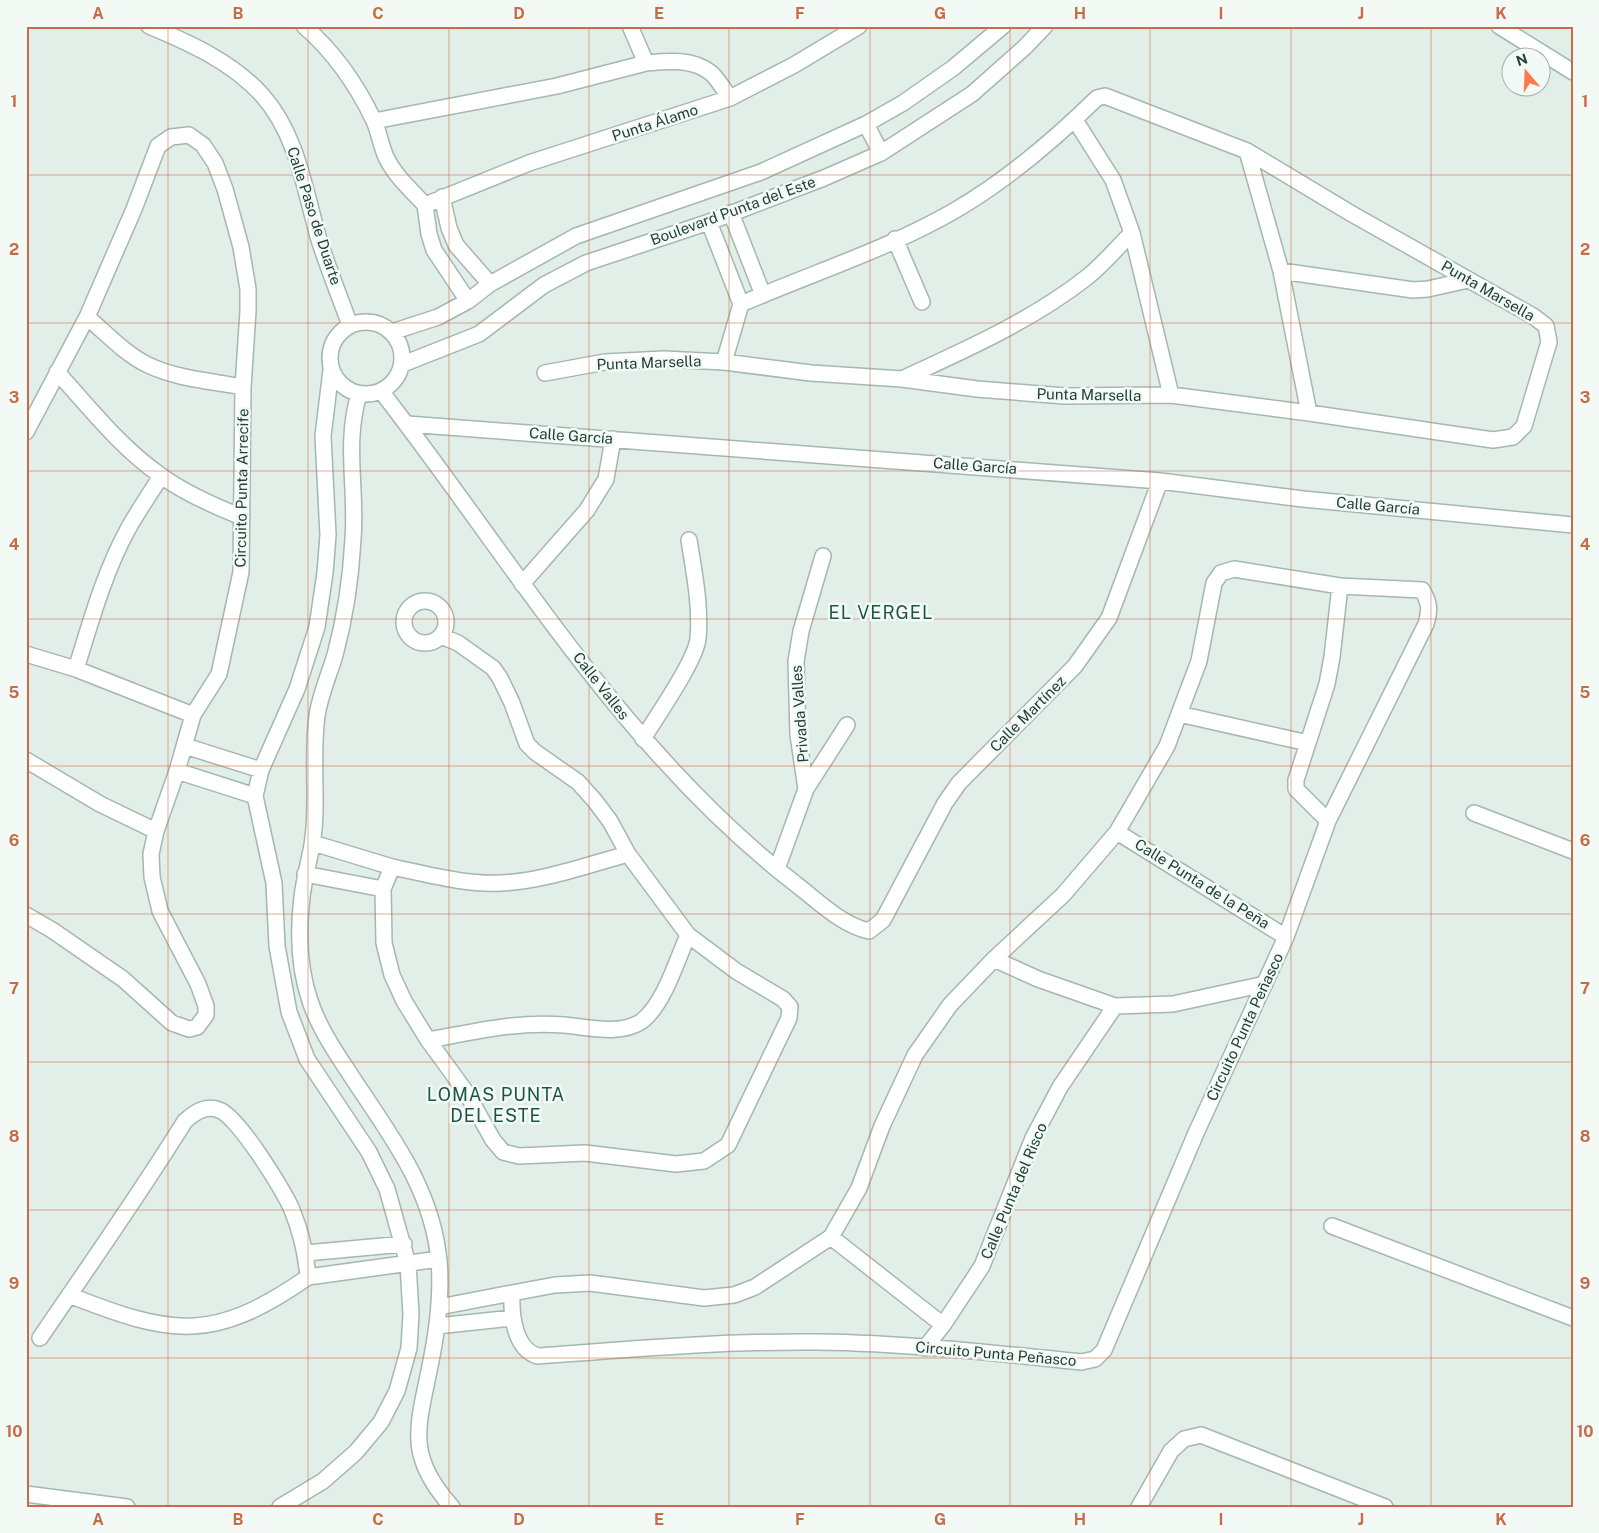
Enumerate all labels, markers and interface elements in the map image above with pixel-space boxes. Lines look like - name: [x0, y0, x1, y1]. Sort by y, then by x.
- text: A: [92, 4, 104, 23]
- text: B: [233, 4, 244, 23]
- text: C: [372, 4, 384, 23]
- text: D: [513, 4, 525, 23]
- text: E: [654, 4, 664, 23]
- text: F: [795, 4, 805, 23]
- text: G: [934, 4, 946, 23]
- text: H: [1074, 4, 1086, 23]
- text: I: [1219, 4, 1223, 23]
- text: J: [1358, 4, 1364, 23]
- text: K: [1495, 4, 1507, 23]
- north arrow: [1502, 48, 1552, 98]
- text: N: [1514, 50, 1530, 69]
- text: 1: [11, 92, 17, 111]
- text: 1: [1582, 92, 1588, 111]
- street label: Punta Álamo: [610, 101, 700, 144]
- street label: Calle Paso de Duarte: [284, 145, 345, 287]
- street label: Boulevard Punta del Este: [648, 173, 818, 248]
- text: 2: [9, 240, 19, 259]
- text: 2: [1580, 240, 1590, 259]
- street label: Punta Marsella: [1439, 257, 1538, 324]
- street label: Punta Marsella: [596, 352, 702, 373]
- street label: Punta Marsella: [1036, 385, 1142, 404]
- text: 3: [9, 388, 19, 407]
- text: 3: [1580, 388, 1590, 407]
- street label: Circuito Punta Arrecife: [232, 408, 251, 568]
- street label: Calle García: [529, 424, 614, 447]
- street label: Calle García: [933, 454, 1018, 477]
- street label: Calle García: [1335, 493, 1421, 518]
- text: 4: [9, 535, 20, 554]
- text: 4: [1580, 535, 1591, 554]
- district label: EL VERGEL: [829, 602, 933, 623]
- street label: Calle Valles: [570, 649, 633, 723]
- street label: Privada Valles: [788, 665, 811, 763]
- street label: Calle Martínez: [986, 672, 1069, 755]
- text: 5: [9, 683, 20, 702]
- text: 5: [1580, 683, 1591, 702]
- text: 6: [9, 831, 19, 850]
- text: 6: [1580, 831, 1590, 850]
- street label: Calle Punta de la Peña: [1132, 835, 1273, 932]
- street label: Circuito Punta Peñasco: [1203, 950, 1286, 1104]
- text: 7: [9, 979, 19, 998]
- text: 7: [1580, 979, 1590, 998]
- district label: LOMAS PUNTA DEL ESTE: [427, 1084, 565, 1126]
- street label: Calle Punta del Risco: [977, 1120, 1050, 1262]
- text: 8: [9, 1127, 20, 1146]
- text: 8: [1580, 1127, 1591, 1146]
- text: 9: [9, 1274, 19, 1293]
- text: 9: [1580, 1274, 1590, 1293]
- street label: Circuito Punta Peñasco: [915, 1338, 1077, 1369]
- text: 10: [5, 1422, 23, 1441]
- text: 10: [1576, 1422, 1594, 1441]
- text: A: [92, 1510, 104, 1529]
- text: B: [233, 1510, 244, 1529]
- text: C: [372, 1510, 384, 1529]
- text: D: [513, 1510, 525, 1529]
- text: E: [654, 1510, 664, 1529]
- text: F: [795, 1510, 805, 1529]
- text: G: [934, 1510, 946, 1529]
- text: H: [1074, 1510, 1086, 1529]
- text: I: [1219, 1510, 1223, 1529]
- text: J: [1358, 1510, 1364, 1529]
- text: K: [1495, 1510, 1507, 1529]

